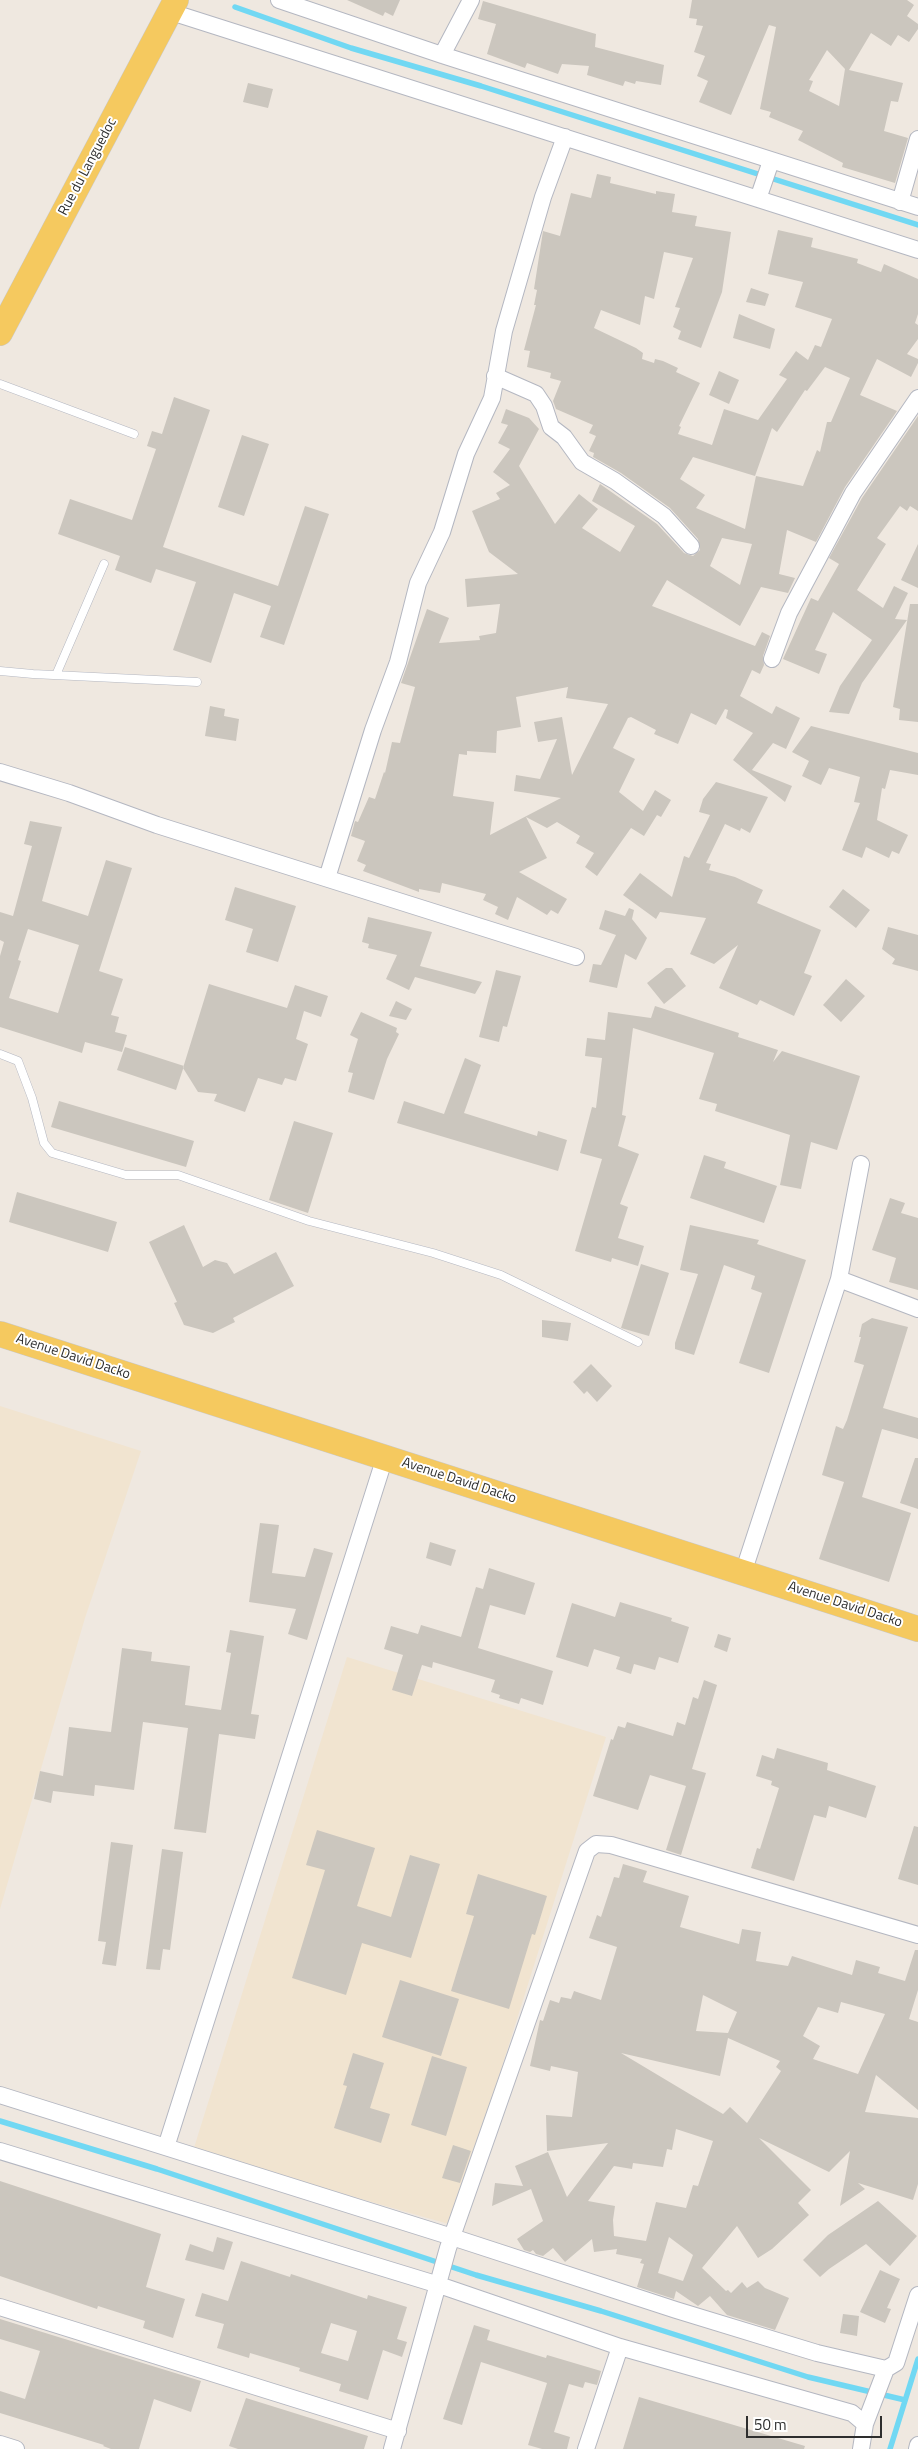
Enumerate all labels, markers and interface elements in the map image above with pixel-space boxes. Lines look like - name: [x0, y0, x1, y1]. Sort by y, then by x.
- street label: Rue du Languedoc: [55, 115, 121, 219]
- street label: Avenue David Dacko: [14, 1331, 132, 1383]
- street label: Avenue David Dacko: [400, 1455, 518, 1507]
- street label: Avenue David Dacko: [786, 1579, 904, 1631]
- scale bar: [748, 2406, 884, 2438]
- text: 50 m: [754, 2413, 787, 2436]

